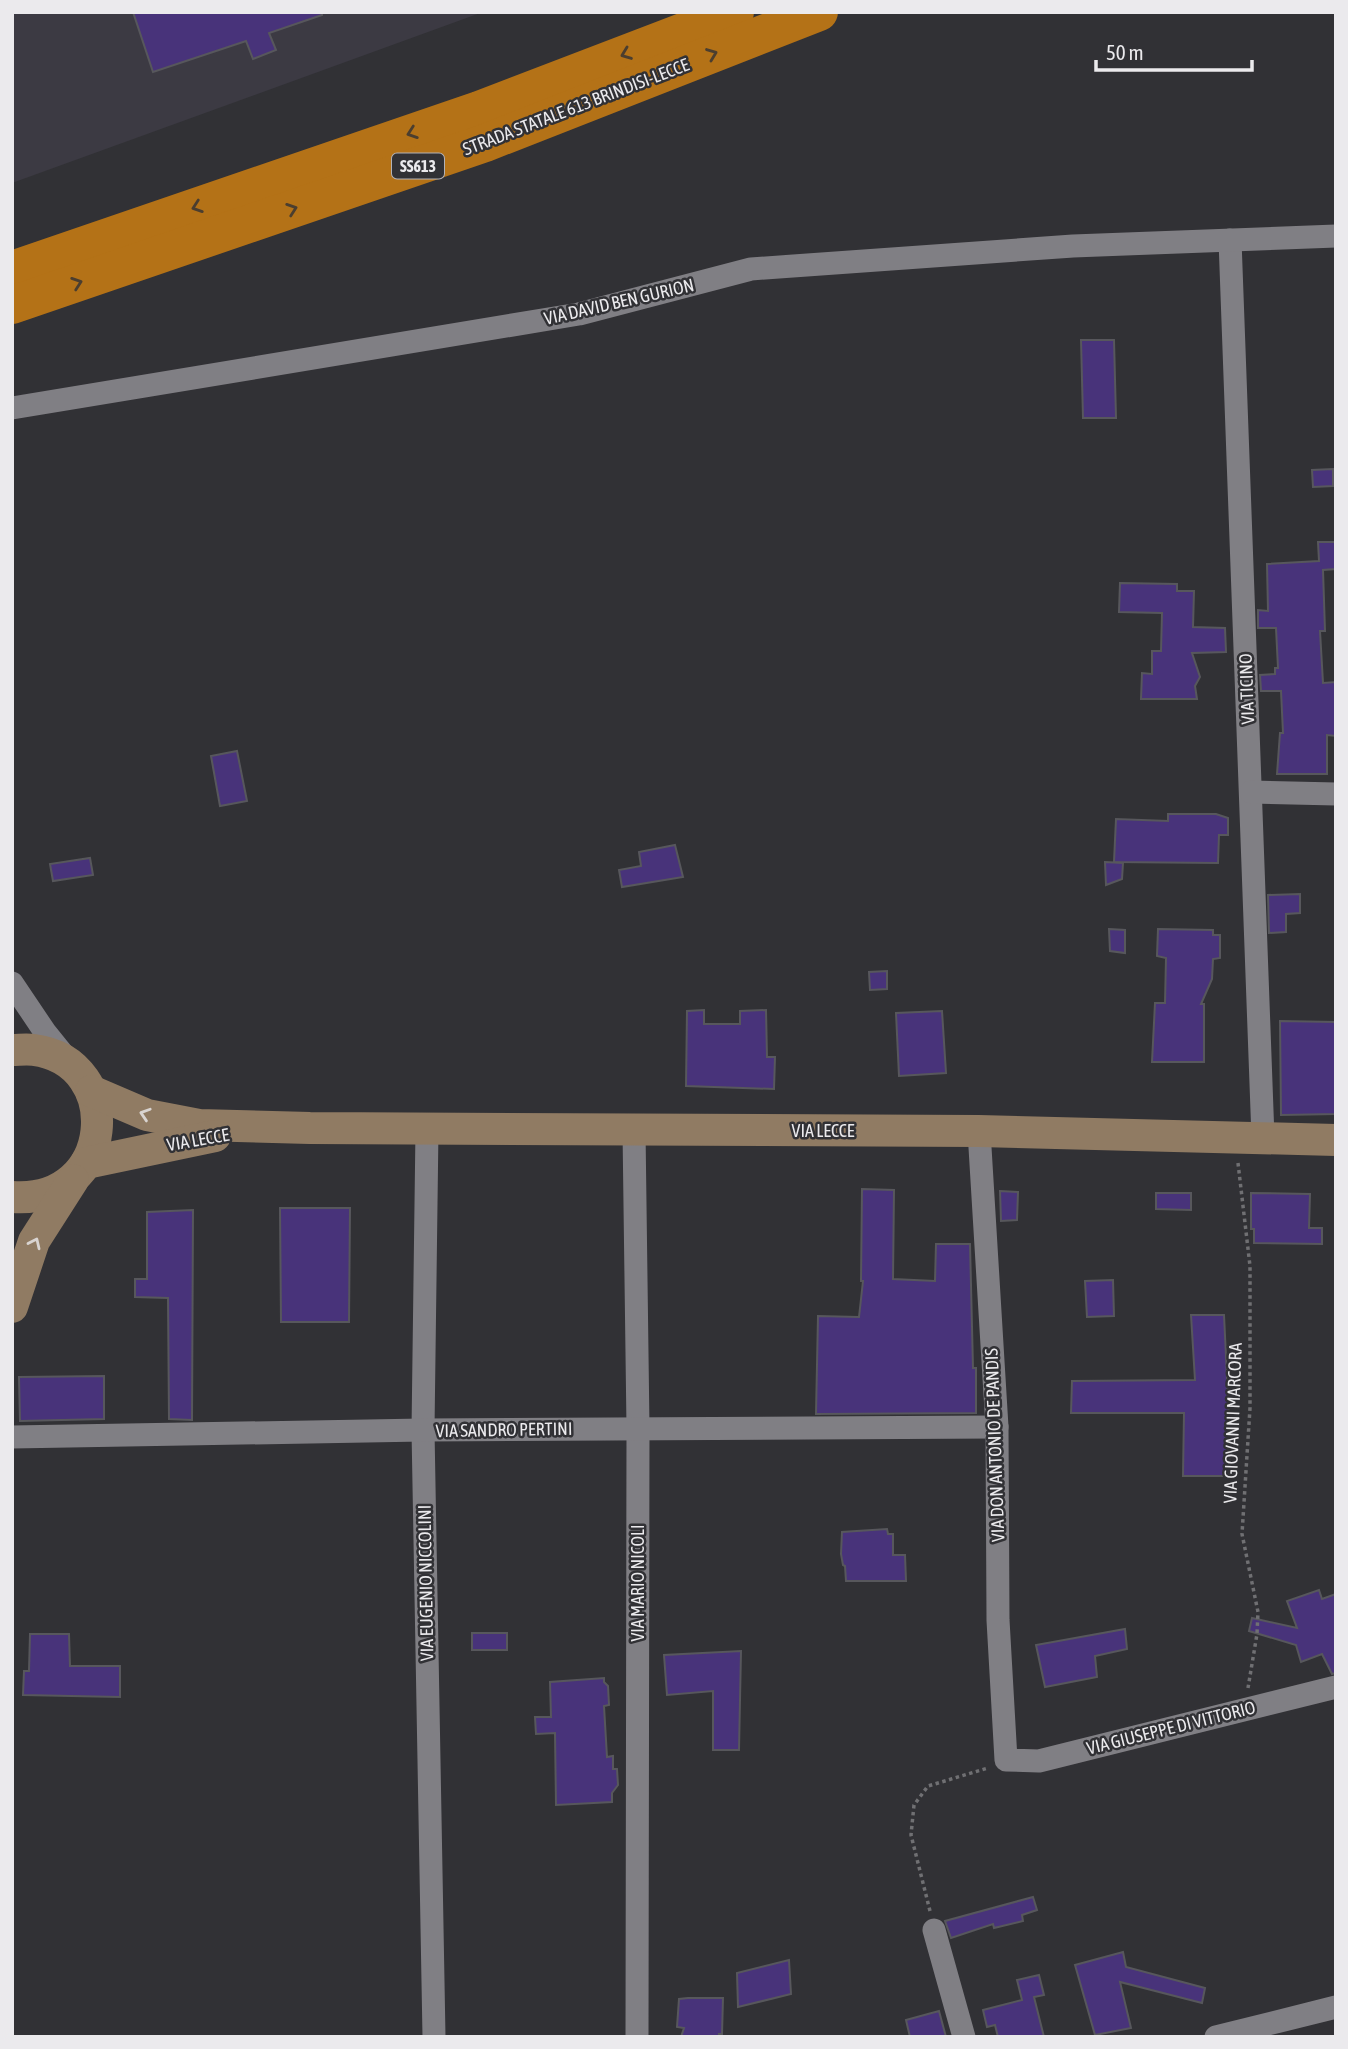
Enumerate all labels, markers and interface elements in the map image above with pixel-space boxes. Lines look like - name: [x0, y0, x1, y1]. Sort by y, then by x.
- scale bar: [1096, 28, 1252, 72]
- text: 50 m: [1106, 40, 1144, 64]
- one-way arrow: [620, 46, 632, 60]
- one-way arrow: [706, 49, 718, 63]
- street label: STRADA STATALE 613 BRINDISI-LECCE: [460, 53, 692, 159]
- one-way arrow: [407, 125, 419, 139]
- road number: SS613: [392, 154, 444, 178]
- one-way arrow: [192, 199, 204, 213]
- one-way arrow: [286, 203, 298, 217]
- street label: VIA DAVID BEN GURION: [542, 274, 696, 329]
- one-way arrow: [70, 277, 82, 291]
- street label: VIA TICINO: [1235, 653, 1258, 725]
- one-way arrow: [140, 1108, 152, 1122]
- street label: VIA LECCE: [792, 1120, 855, 1141]
- street label: VIA LECCE: [165, 1124, 231, 1155]
- one-way arrow: [27, 1238, 41, 1250]
- street label: VIA GIOVANNI MARCORA: [1219, 1342, 1246, 1504]
- street label: VIA DON ANTONIO DE PANDIS: [981, 1347, 1008, 1542]
- street label: VIA SANDRO PERTINI: [435, 1418, 573, 1441]
- street label: VIA EUGENIO NICCOLINI: [414, 1505, 437, 1661]
- street label: VIA MARIO NICOLI: [627, 1524, 648, 1642]
- street label: VIA GIUSEPPE DI VITTORIO: [1084, 1696, 1257, 1759]

